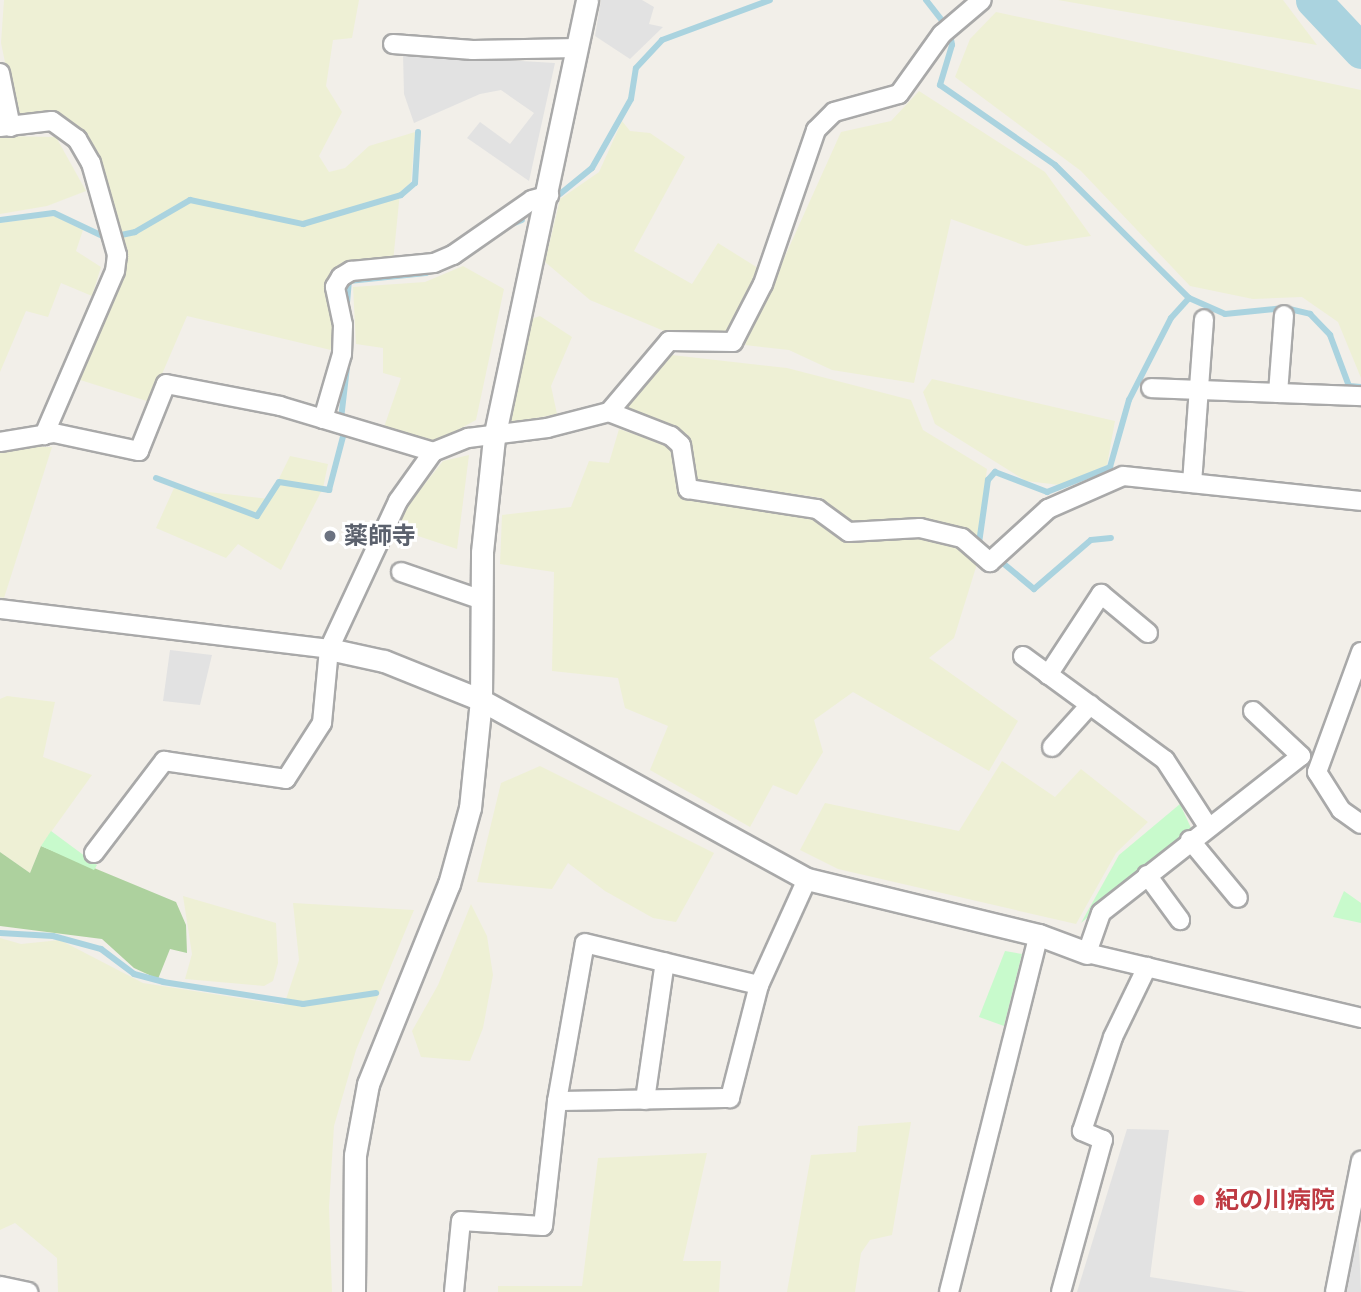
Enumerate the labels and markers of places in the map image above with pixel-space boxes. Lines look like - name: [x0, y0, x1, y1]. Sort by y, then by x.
- place label: 薬師寺: [344, 522, 416, 550]
- marker: 薬師寺: [322, 528, 338, 544]
- place label: 紀の川病院: [1215, 1186, 1335, 1214]
- marker: 紀の川病院: [1189, 1190, 1209, 1210]

